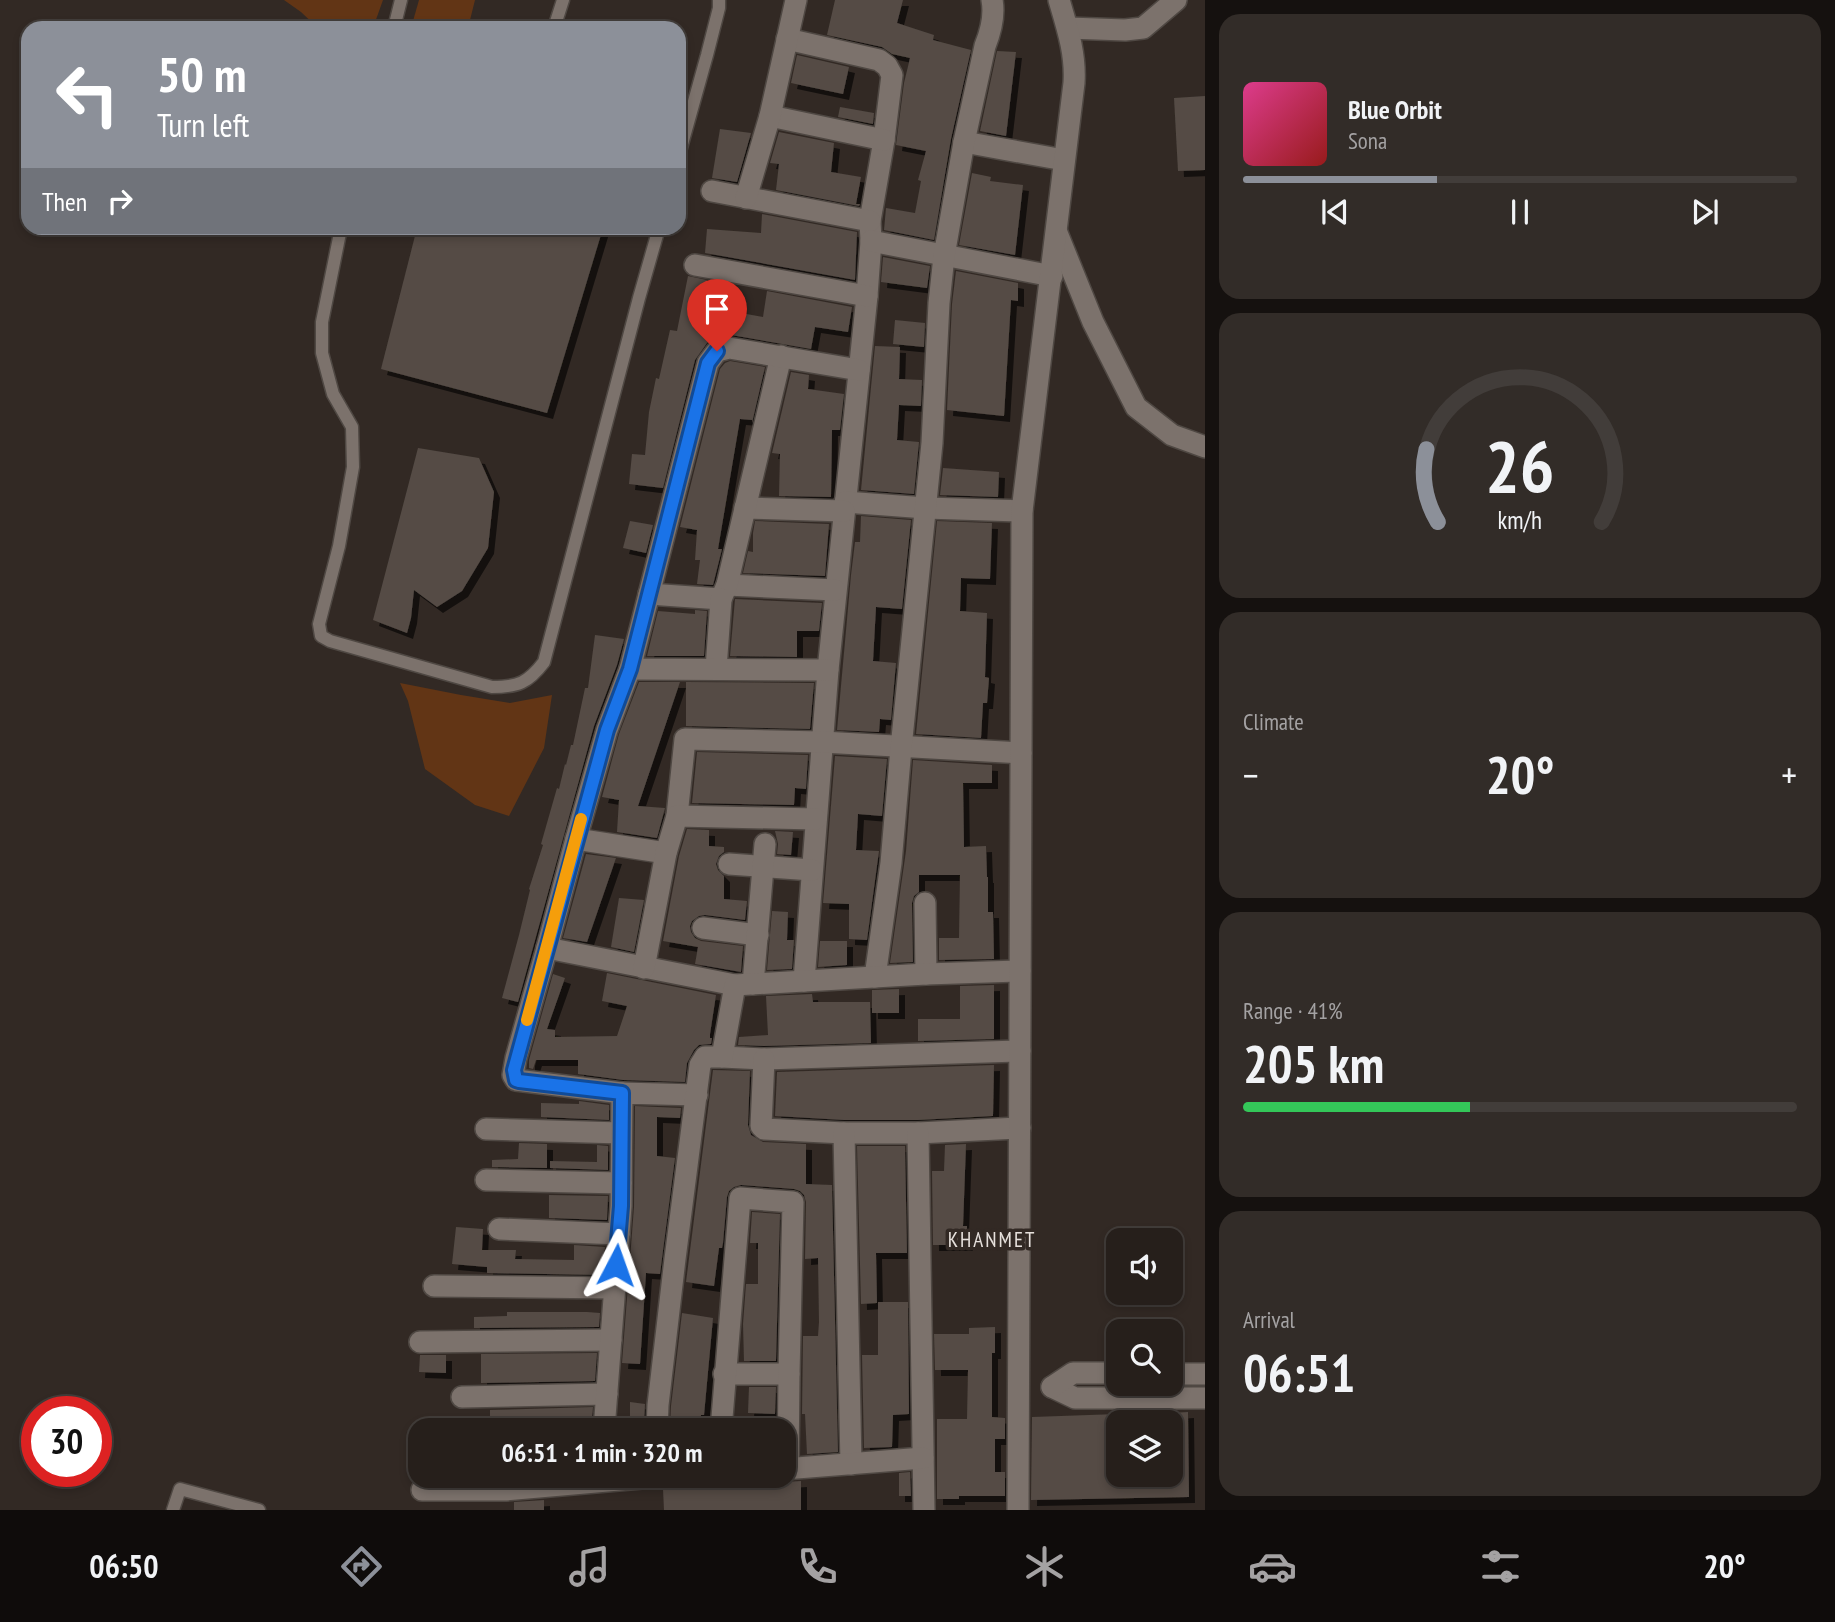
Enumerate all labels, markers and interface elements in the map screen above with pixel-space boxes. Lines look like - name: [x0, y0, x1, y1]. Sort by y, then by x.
- text: 50 m: [157, 42, 246, 106]
- icon: left: [42, 49, 133, 140]
- text: Blue Orbit: [1348, 93, 1442, 126]
- text: Turn left: [157, 104, 249, 146]
- text: Sona: [1348, 126, 1387, 155]
- icon: right: [101, 182, 139, 220]
- text: Then: [42, 185, 87, 218]
- icon: previous: [1316, 193, 1354, 231]
- icon: pause: [1501, 193, 1539, 231]
- icon: next: [1686, 193, 1724, 231]
- pin: [687, 279, 747, 351]
- icon: arrive: [698, 290, 736, 328]
- text: 26: [1485, 418, 1555, 512]
- text: km/h: [1498, 504, 1542, 536]
- text: Climate: [1243, 707, 1304, 736]
- text: 20°: [1486, 741, 1554, 808]
- text: −: [1243, 750, 1259, 799]
- text: +: [1781, 750, 1797, 799]
- text: Range · 41%: [1243, 996, 1343, 1025]
- text: 205 km: [1243, 1030, 1384, 1097]
- district label: KHANMET: [948, 1226, 1036, 1253]
- position arrow: [579, 1228, 653, 1302]
- map controls: [1106, 1228, 1183, 1487]
- button: sound: [1106, 1228, 1183, 1305]
- text: Arrival: [1243, 1305, 1295, 1334]
- button: search: [1106, 1319, 1183, 1396]
- text: 06:51: [1243, 1339, 1355, 1406]
- speed limit sign: 30: [21, 1396, 112, 1487]
- button: layers: [1106, 1410, 1183, 1487]
- text: 06:51 · 1 min · 320 m: [502, 1436, 702, 1469]
- icon: directions: [337, 1542, 386, 1591]
- icon: music: [565, 1542, 614, 1591]
- icon: phone: [793, 1542, 842, 1591]
- icon: climate: [1020, 1542, 1069, 1591]
- icon: car: [1248, 1542, 1297, 1591]
- icon: filters: [1476, 1542, 1525, 1591]
- text: 06:50: [89, 1545, 159, 1587]
- text: 20°: [1703, 1545, 1746, 1587]

